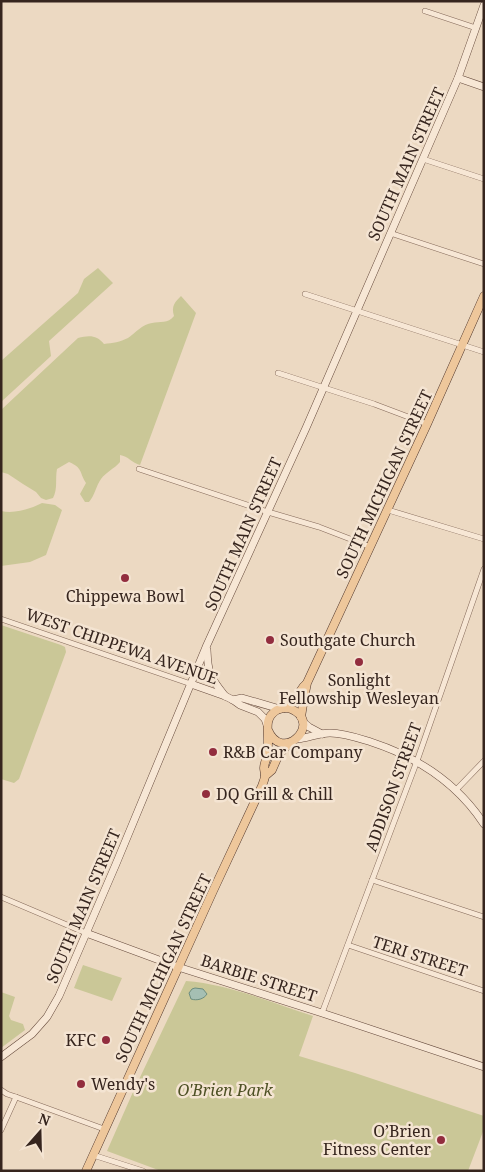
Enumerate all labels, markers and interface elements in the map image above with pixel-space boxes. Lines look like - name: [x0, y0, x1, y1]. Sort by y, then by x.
- street label: SOUTH MAIN STREET: [362, 84, 450, 244]
- street label: SOUTH MICHIGAN STREET: [331, 386, 437, 582]
- street label: SOUTH MAIN STREET: [199, 454, 287, 614]
- marker: Chippewa Bowl: [119, 572, 131, 584]
- place label: Chippewa Bowl: [66, 585, 184, 607]
- street label: WEST CHIPPEWA AVENUE: [23, 603, 221, 689]
- place label: Southgate Church: [280, 629, 416, 651]
- marker: Southgate Church: [264, 634, 276, 646]
- marker: Sonlight Fellowship Wesleyan: [353, 656, 365, 668]
- place label: Sonlight Fellowship Wesleyan: [279, 669, 439, 709]
- street label: ADDISON STREET: [359, 719, 427, 855]
- place label: R&B Car Company: [223, 741, 364, 763]
- marker: R&B Car Company: [207, 746, 219, 758]
- place label: DQ Grill & Chill: [216, 783, 333, 805]
- marker: DQ Grill & Chill: [200, 788, 212, 800]
- street label: SOUTH MAIN STREET: [41, 825, 126, 987]
- street label: SOUTH MICHIGAN STREET: [110, 870, 216, 1066]
- street label: TERI STREET: [370, 930, 471, 982]
- street label: BARBIE STREET: [198, 949, 320, 1007]
- place label: KFC: [66, 1029, 96, 1051]
- marker: KFC: [100, 1034, 112, 1046]
- place label: Wendy's: [91, 1073, 155, 1095]
- marker: Wendy's: [75, 1078, 87, 1090]
- park label: O'Brien Park: [177, 1079, 273, 1101]
- north arrow: [15, 1107, 65, 1157]
- text: N: [36, 1108, 53, 1130]
- place label: O’Brien Fitness Center: [323, 1120, 431, 1160]
- marker: O’Brien Fitness Center: [435, 1134, 447, 1146]

